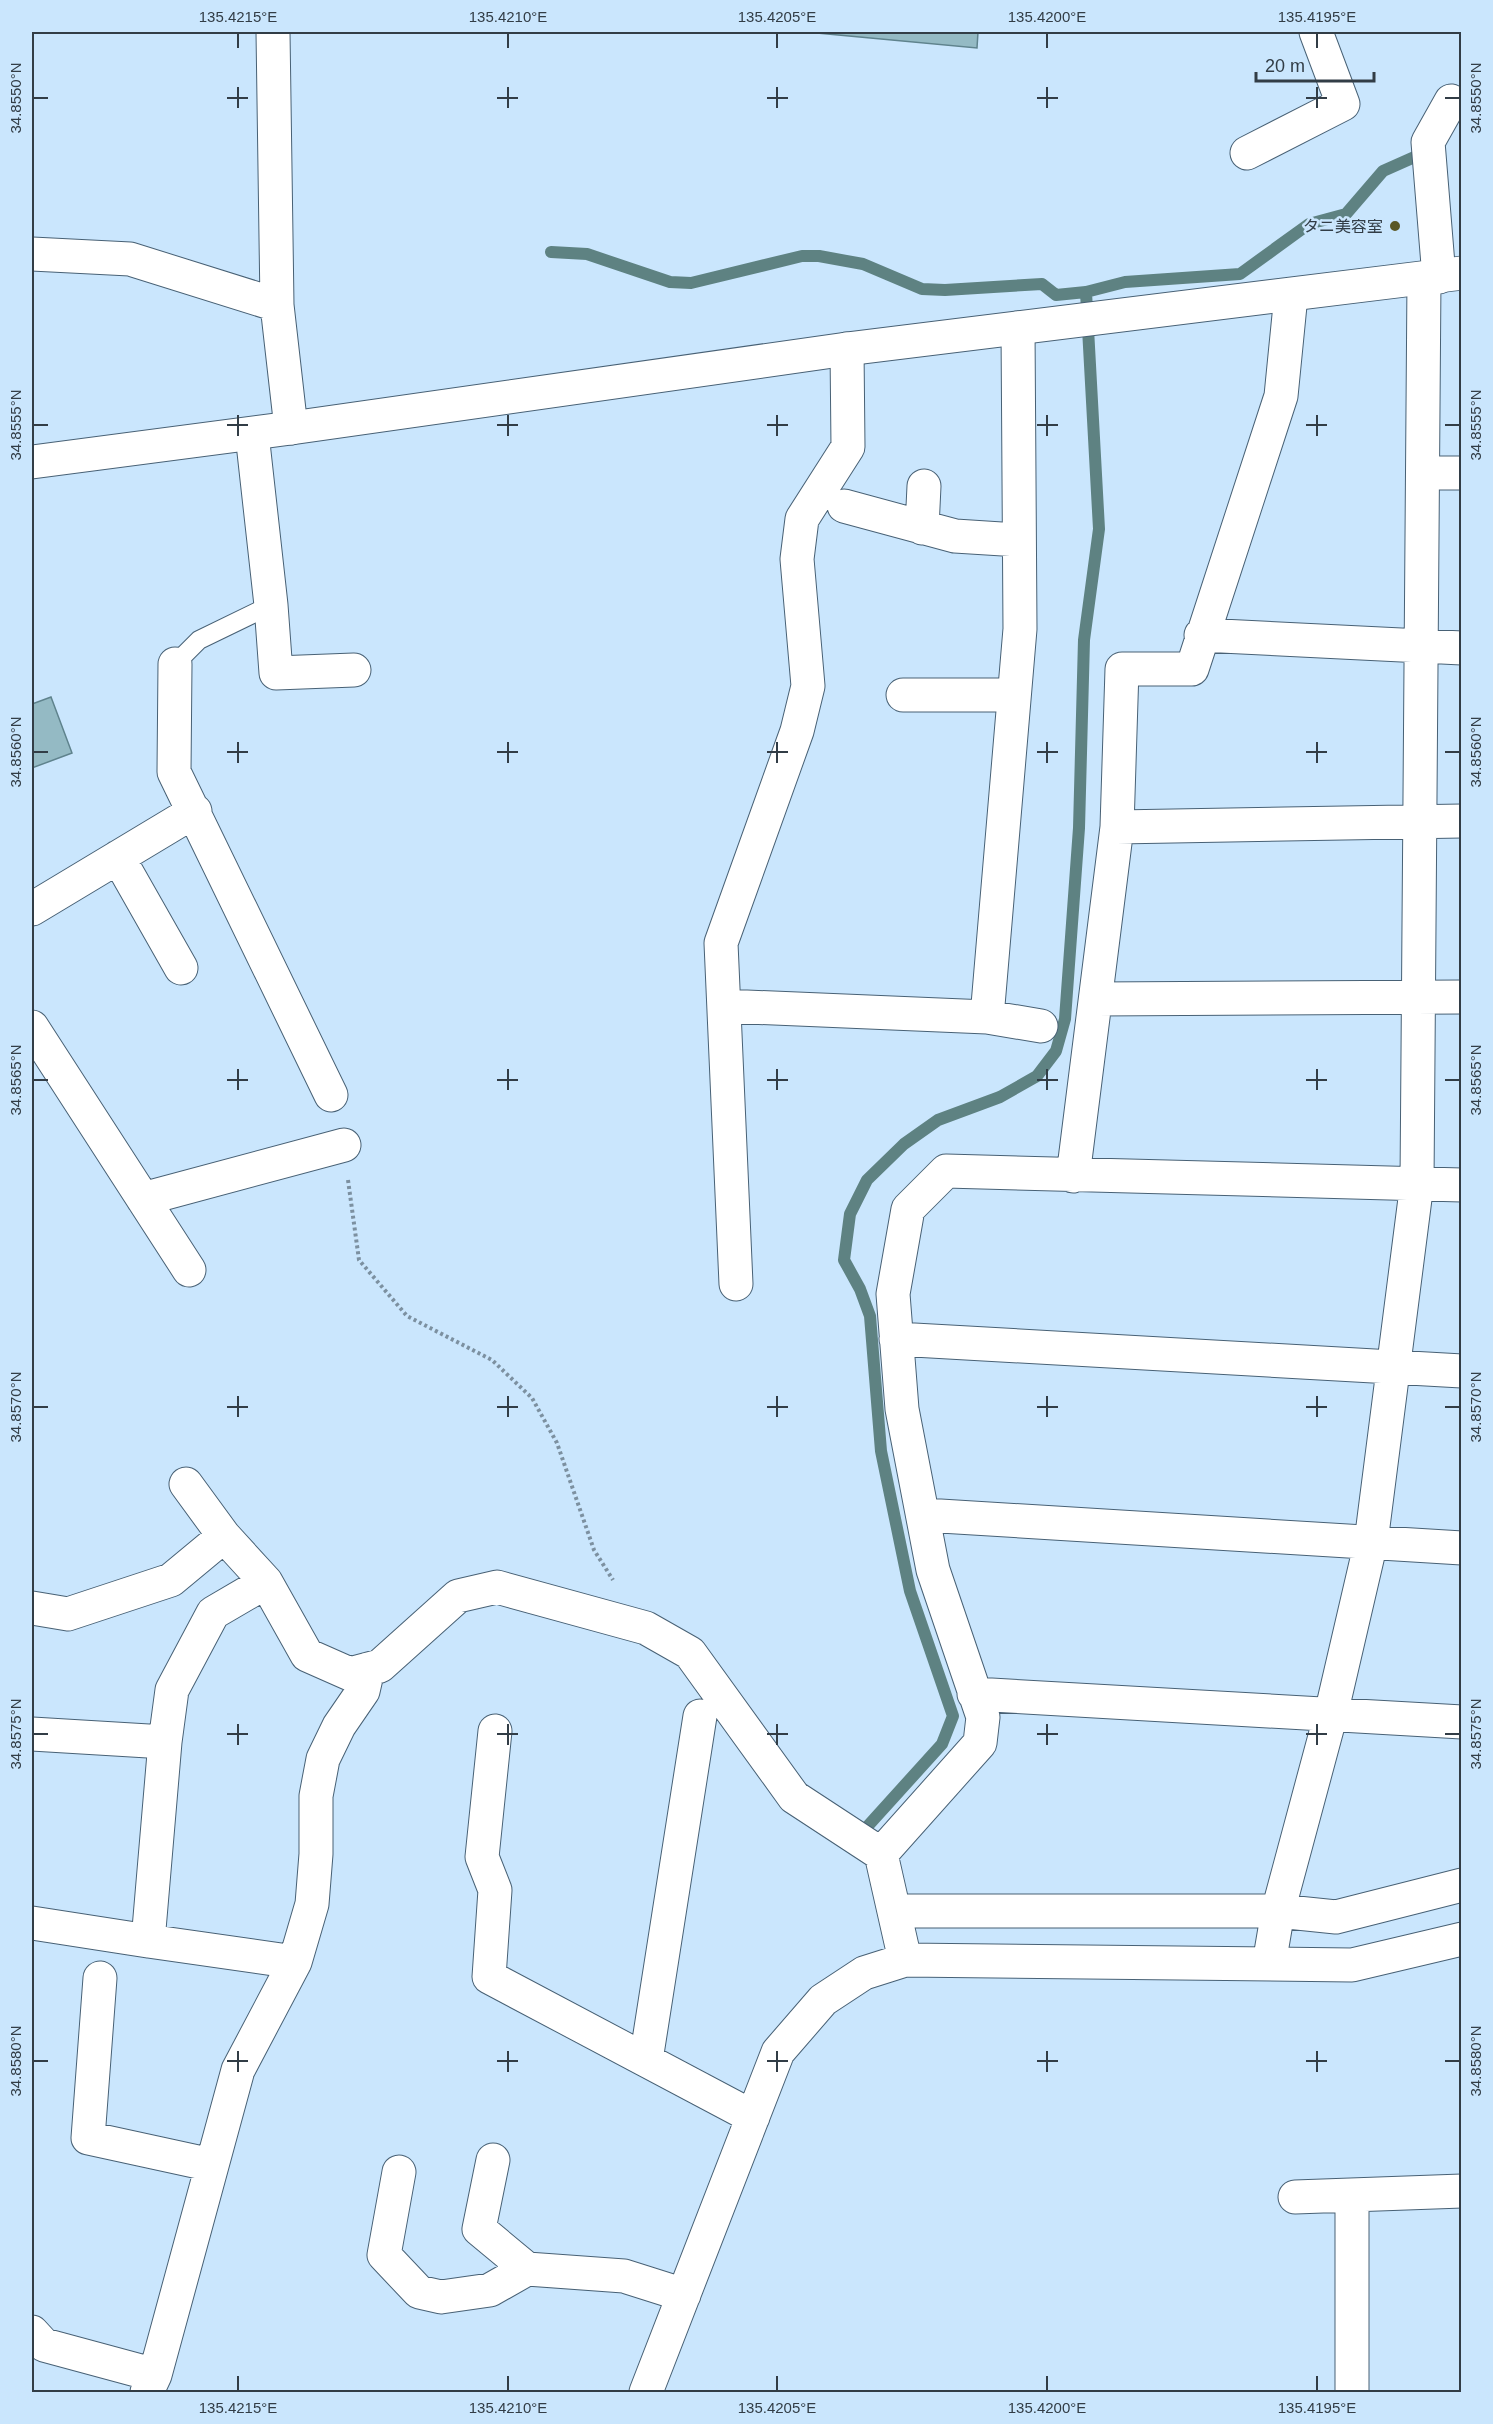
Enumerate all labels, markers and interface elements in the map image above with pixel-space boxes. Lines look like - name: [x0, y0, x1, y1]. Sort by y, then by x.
- text: 135.4215°E: [199, 8, 277, 25]
- text: 135.4210°E: [469, 8, 547, 25]
- text: 135.4205°E: [738, 8, 816, 25]
- text: 135.4200°E: [1008, 8, 1086, 25]
- text: 135.4195°E: [1278, 8, 1356, 25]
- scale bar: [1256, 45, 1374, 83]
- text: 20 m: [1265, 56, 1305, 76]
- text: 34.8550°N: [7, 62, 24, 134]
- text: 34.8550°N: [1467, 62, 1484, 134]
- place label: タニ美容室: [1303, 218, 1383, 235]
- marker: タニ美容室: [1388, 219, 1402, 233]
- text: 34.8555°N: [7, 389, 24, 461]
- text: 34.8555°N: [1467, 389, 1484, 461]
- text: 34.8560°N: [7, 716, 24, 788]
- text: 34.8560°N: [1467, 716, 1484, 788]
- text: 34.8565°N: [7, 1044, 24, 1116]
- text: 34.8565°N: [1467, 1044, 1484, 1116]
- text: 34.8570°N: [7, 1371, 24, 1443]
- text: 34.8570°N: [1467, 1371, 1484, 1443]
- text: 34.8575°N: [7, 1698, 24, 1770]
- text: 34.8575°N: [1467, 1698, 1484, 1770]
- text: 34.8580°N: [7, 2025, 24, 2097]
- text: 34.8580°N: [1467, 2025, 1484, 2097]
- text: 135.4215°E: [199, 2399, 277, 2416]
- text: 135.4210°E: [469, 2399, 547, 2416]
- text: 135.4205°E: [738, 2399, 816, 2416]
- text: 135.4200°E: [1008, 2399, 1086, 2416]
- text: 135.4195°E: [1278, 2399, 1356, 2416]

